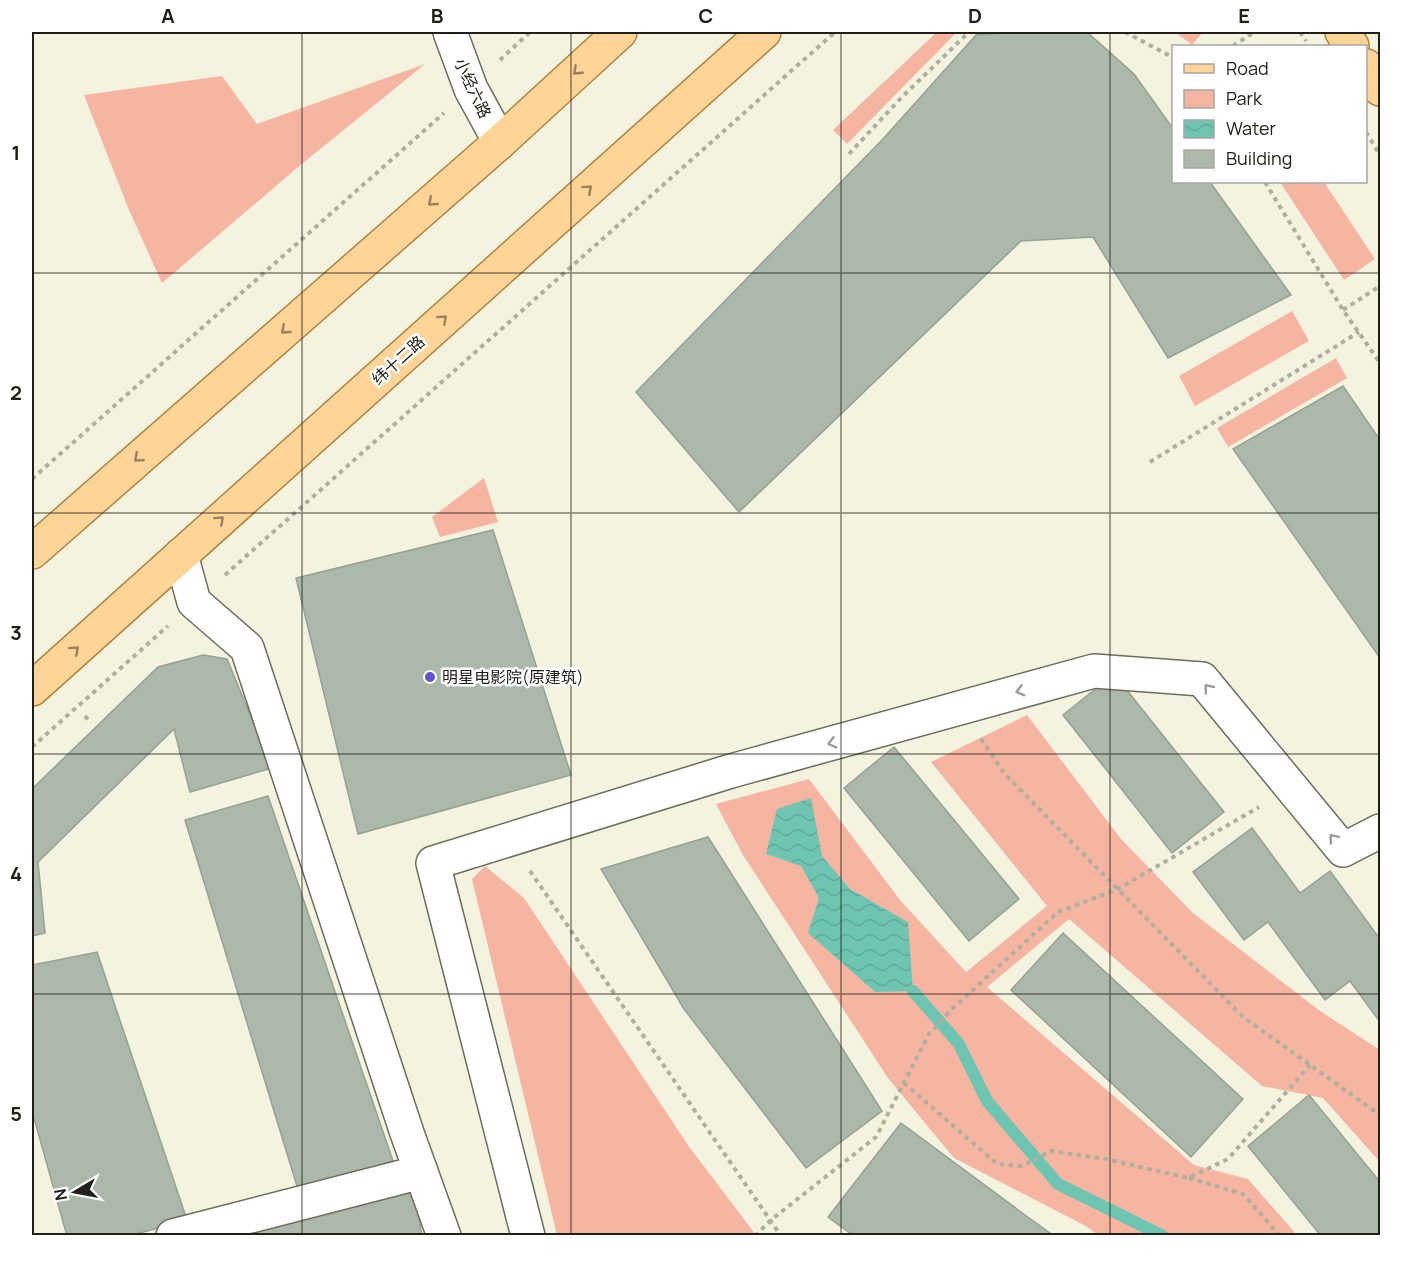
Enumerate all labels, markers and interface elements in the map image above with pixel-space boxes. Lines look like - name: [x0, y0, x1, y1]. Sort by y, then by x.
- text: A: [161, 2, 175, 29]
- text: B: [431, 2, 444, 29]
- text: C: [699, 2, 713, 29]
- text: D: [968, 2, 982, 29]
- text: E: [1238, 2, 1250, 29]
- legend: [1172, 45, 1367, 183]
- street label: 小经六路: [450, 54, 496, 122]
- text: Road: [1226, 56, 1269, 80]
- one-way arrow: [573, 64, 584, 75]
- text: Park: [1226, 86, 1263, 110]
- text: Water: [1226, 116, 1276, 140]
- text: 1: [12, 139, 20, 166]
- text: Building: [1226, 146, 1292, 170]
- one-way arrow: [581, 185, 592, 196]
- one-way arrow: [428, 195, 439, 206]
- one-way arrow: [436, 315, 447, 326]
- one-way arrow: [281, 323, 292, 334]
- street label: 纬十二路: [367, 330, 429, 390]
- text: 2: [10, 379, 22, 406]
- one-way arrow: [134, 451, 145, 462]
- one-way arrow: [213, 516, 224, 527]
- text: 3: [10, 619, 22, 646]
- one-way arrow: [68, 646, 79, 657]
- place label: 明星电影院(原建筑): [442, 666, 584, 688]
- marker: 明星电影院(原建筑): [423, 670, 437, 684]
- one-way arrow: [1016, 684, 1026, 696]
- one-way arrow: [1205, 684, 1216, 695]
- one-way arrow: [828, 736, 838, 748]
- one-way arrow: [1329, 834, 1340, 845]
- text: 4: [10, 860, 22, 887]
- text: 5: [10, 1100, 22, 1127]
- north arrow: [45, 1162, 105, 1222]
- text: N: [48, 1187, 72, 1202]

